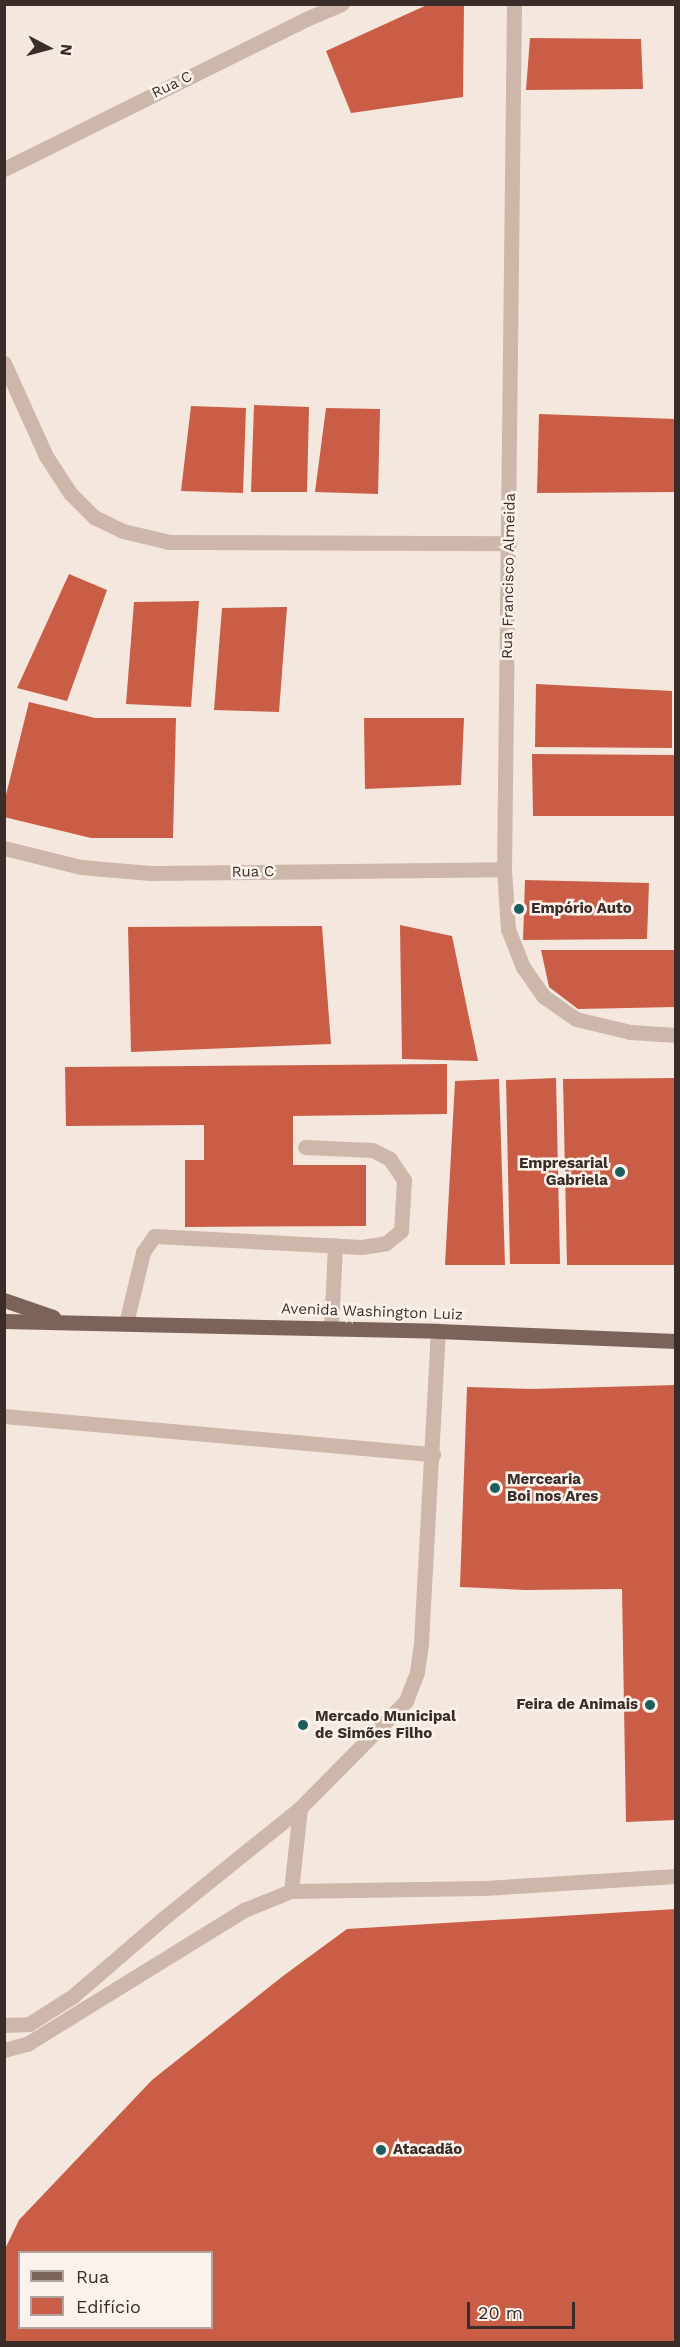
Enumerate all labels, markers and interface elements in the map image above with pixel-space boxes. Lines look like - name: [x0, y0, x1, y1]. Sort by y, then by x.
- north arrow: [18, 18, 78, 78]
- text: N: [56, 43, 76, 57]
- street label: Rua C: [149, 67, 195, 103]
- street label: Rua Francisco Almeida: [499, 492, 519, 660]
- street label: Rua C: [231, 863, 275, 881]
- place label: Empório Auto: [531, 900, 632, 918]
- marker: Empório Auto: [512, 902, 526, 916]
- place label: Empresarial Gabriela: [519, 1154, 608, 1189]
- marker: Empresarial Gabriela: [613, 1165, 627, 1179]
- street label: Avenida Washington Luiz: [280, 1300, 464, 1324]
- place label: Mercearia Boi nos Ares: [507, 1470, 599, 1505]
- marker: Mercearia Boi nos Ares: [488, 1481, 502, 1495]
- place label: Feira de Animais: [516, 1696, 638, 1714]
- marker: Feira de Animais: [643, 1698, 657, 1712]
- place label: Mercado Municipal de Simões Filho: [315, 1707, 456, 1742]
- marker: Mercado Municipal de Simões Filho: [296, 1718, 310, 1732]
- place label: Atacadão: [393, 2141, 462, 2159]
- marker: Atacadão: [374, 2143, 388, 2157]
- legend: [18, 2251, 213, 2329]
- text: Rua: [76, 2266, 109, 2287]
- scale bar: [470, 2290, 578, 2328]
- text: Edifício: [76, 2296, 141, 2317]
- text: 20 m: [478, 2302, 523, 2323]

